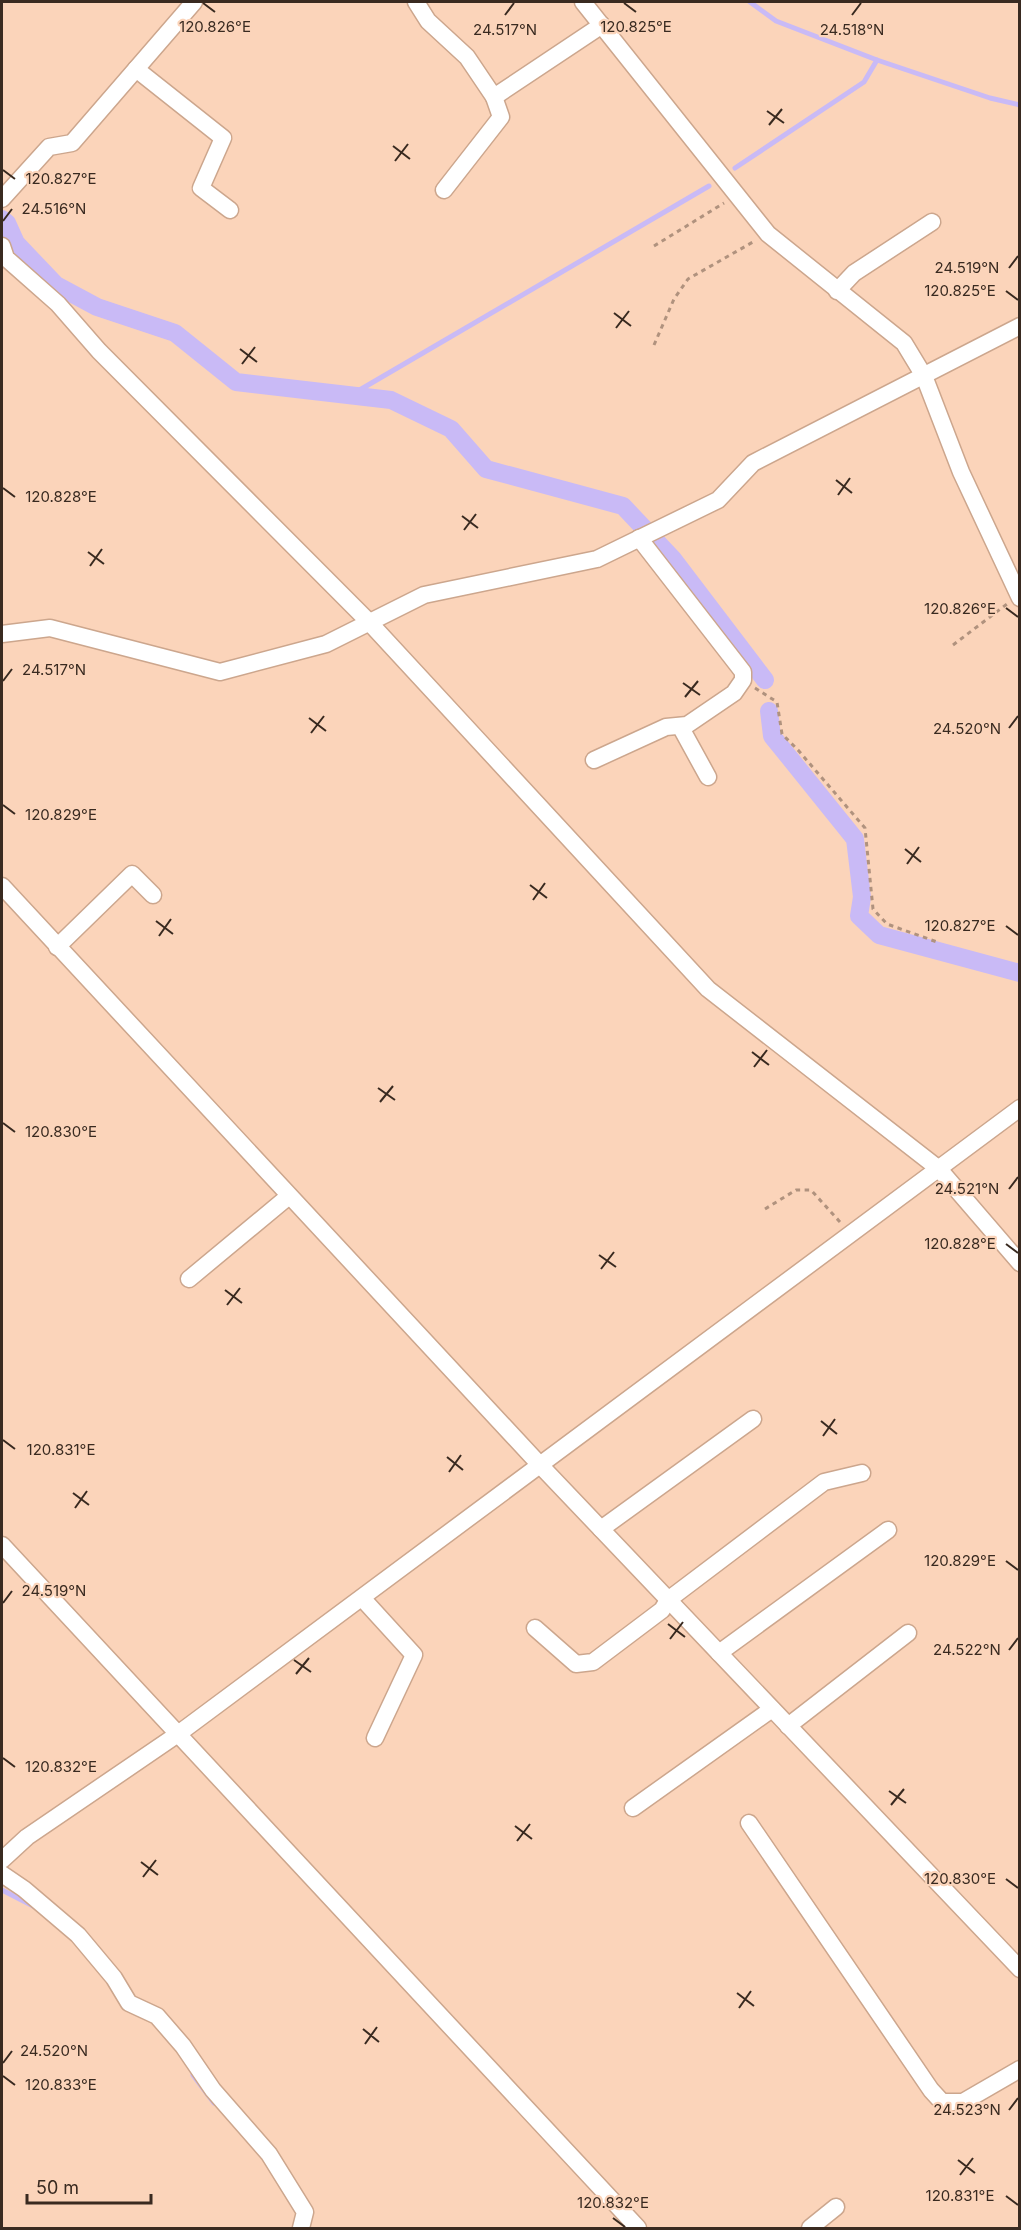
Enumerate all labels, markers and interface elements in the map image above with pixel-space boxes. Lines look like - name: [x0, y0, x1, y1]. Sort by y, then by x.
- text: 120.826°E: [179, 17, 251, 36]
- text: 120.825°E: [600, 17, 672, 36]
- text: 24.517°N: [473, 20, 537, 39]
- text: 24.518°N: [820, 20, 884, 39]
- text: 120.827°E: [25, 169, 97, 188]
- text: 24.516°N: [22, 199, 86, 218]
- text: 24.519°N: [935, 258, 999, 277]
- text: 120.825°E: [924, 281, 996, 300]
- text: 120.828°E: [25, 487, 97, 506]
- text: 120.826°E: [924, 599, 996, 618]
- text: 24.517°N: [22, 660, 86, 679]
- text: 24.520°N: [933, 719, 1001, 738]
- text: 120.829°E: [25, 805, 97, 824]
- text: 120.827°E: [924, 916, 996, 935]
- text: 120.830°E: [25, 1122, 97, 1141]
- text: 24.521°N: [935, 1179, 999, 1198]
- text: 120.828°E: [924, 1234, 996, 1253]
- text: 120.831°E: [27, 1440, 95, 1459]
- text: 120.829°E: [924, 1551, 996, 1570]
- text: 24.519°N: [22, 1581, 86, 1600]
- text: 24.522°N: [933, 1640, 1001, 1659]
- text: 120.832°E: [25, 1757, 97, 1776]
- text: 120.830°E: [924, 1869, 996, 1888]
- text: 24.520°N: [20, 2041, 88, 2060]
- text: 120.833°E: [25, 2075, 97, 2094]
- text: 24.523°N: [933, 2100, 1001, 2119]
- scale bar: [27, 2167, 152, 2205]
- text: 50 m: [36, 2177, 79, 2198]
- text: 120.831°E: [926, 2186, 994, 2205]
- text: 120.832°E: [577, 2193, 649, 2212]

